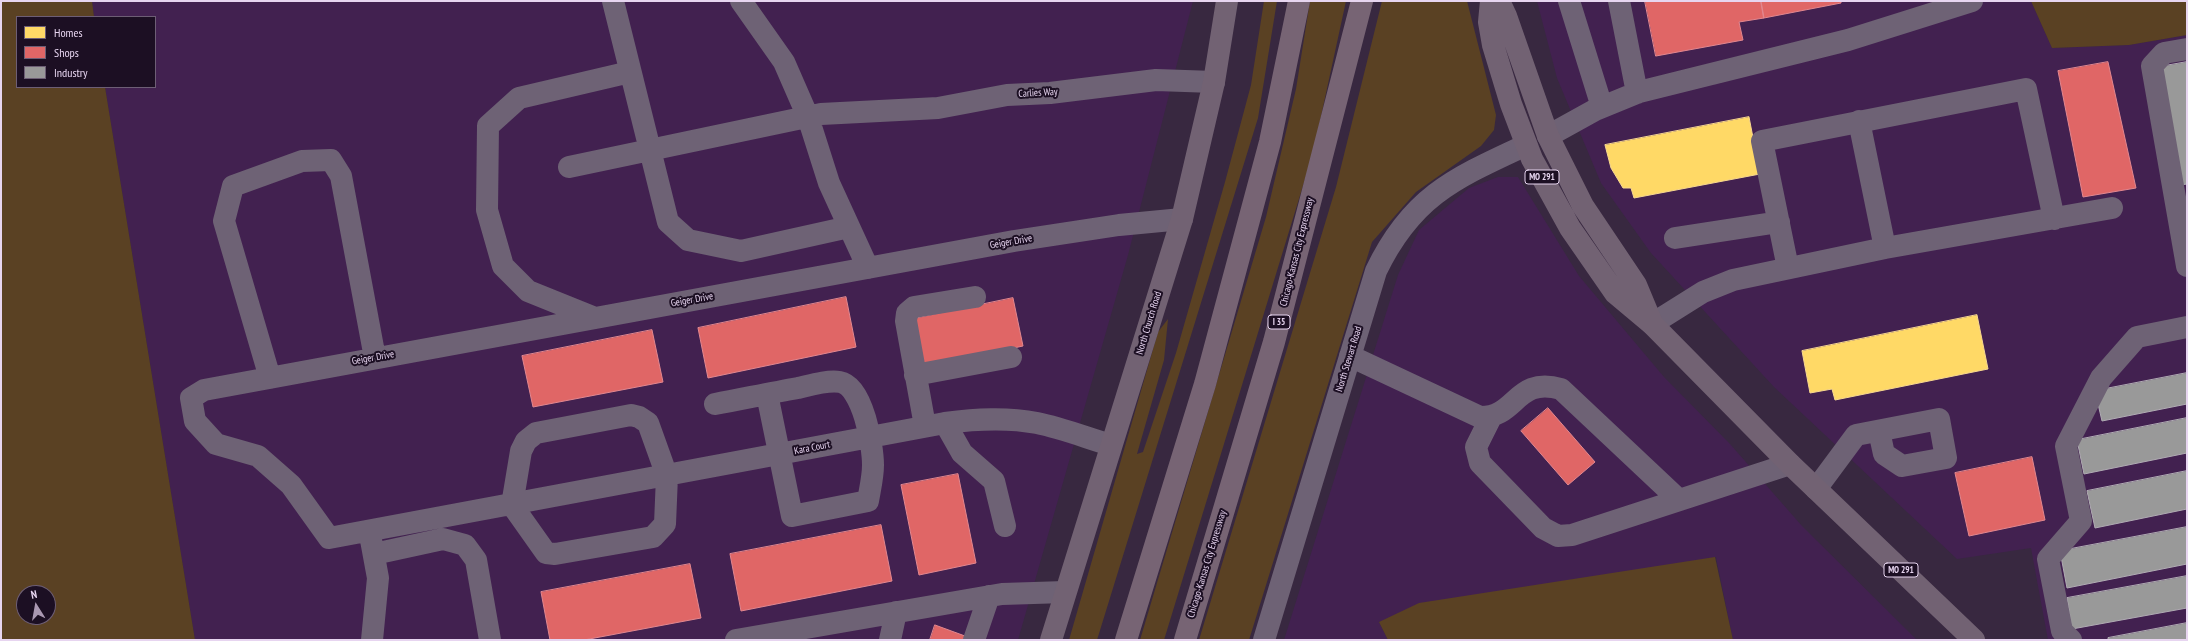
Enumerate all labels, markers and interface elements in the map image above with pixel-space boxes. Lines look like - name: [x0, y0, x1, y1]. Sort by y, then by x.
- legend: [16, 16, 156, 88]
- text: Homes: [54, 25, 82, 40]
- text: Shops: [54, 45, 79, 60]
- text: Industry: [54, 65, 88, 80]
- street label: Carlies Way: [1018, 86, 1058, 100]
- road number: MO 291: [1525, 170, 1559, 184]
- street label: Chicago-Kansas City Expressway: [1278, 196, 1316, 308]
- street label: Geiger Drive: [989, 232, 1033, 252]
- street label: Geiger Drive: [670, 290, 714, 310]
- street label: North Church Road: [1134, 290, 1164, 356]
- road number: I 35: [1268, 315, 1290, 329]
- street label: North Stewart Road: [1333, 325, 1365, 393]
- street label: Geiger Drive: [351, 348, 395, 368]
- street label: Kara Court: [793, 439, 831, 457]
- street label: Chicago-Kansas City Expressway: [1185, 509, 1229, 619]
- road number: MO 291: [1884, 563, 1918, 577]
- north arrow: [16, 585, 56, 625]
- text: N: [30, 587, 38, 602]

